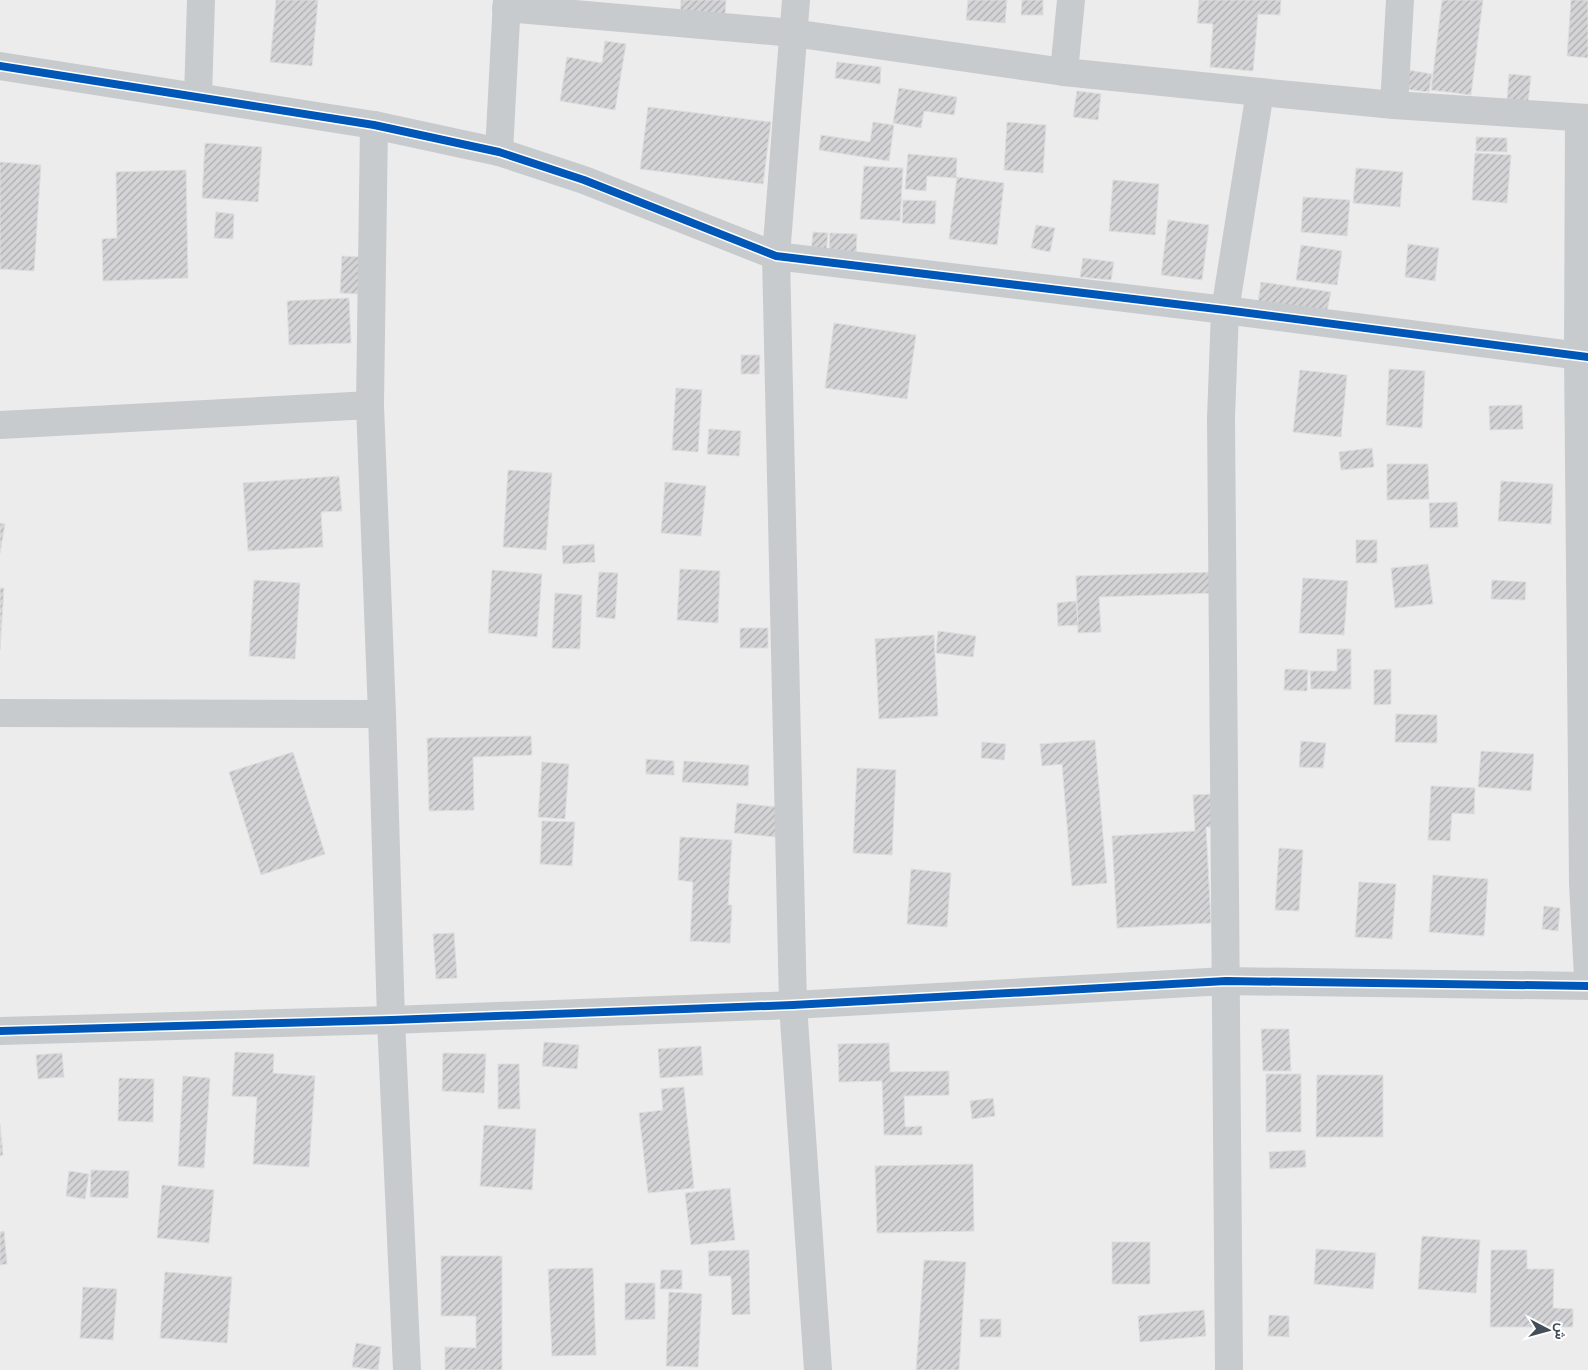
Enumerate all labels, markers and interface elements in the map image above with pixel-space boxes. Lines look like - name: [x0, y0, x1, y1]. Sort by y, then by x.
- north arrow: [1523, 1305, 1573, 1355]
- text: ش: [1551, 1322, 1571, 1341]

